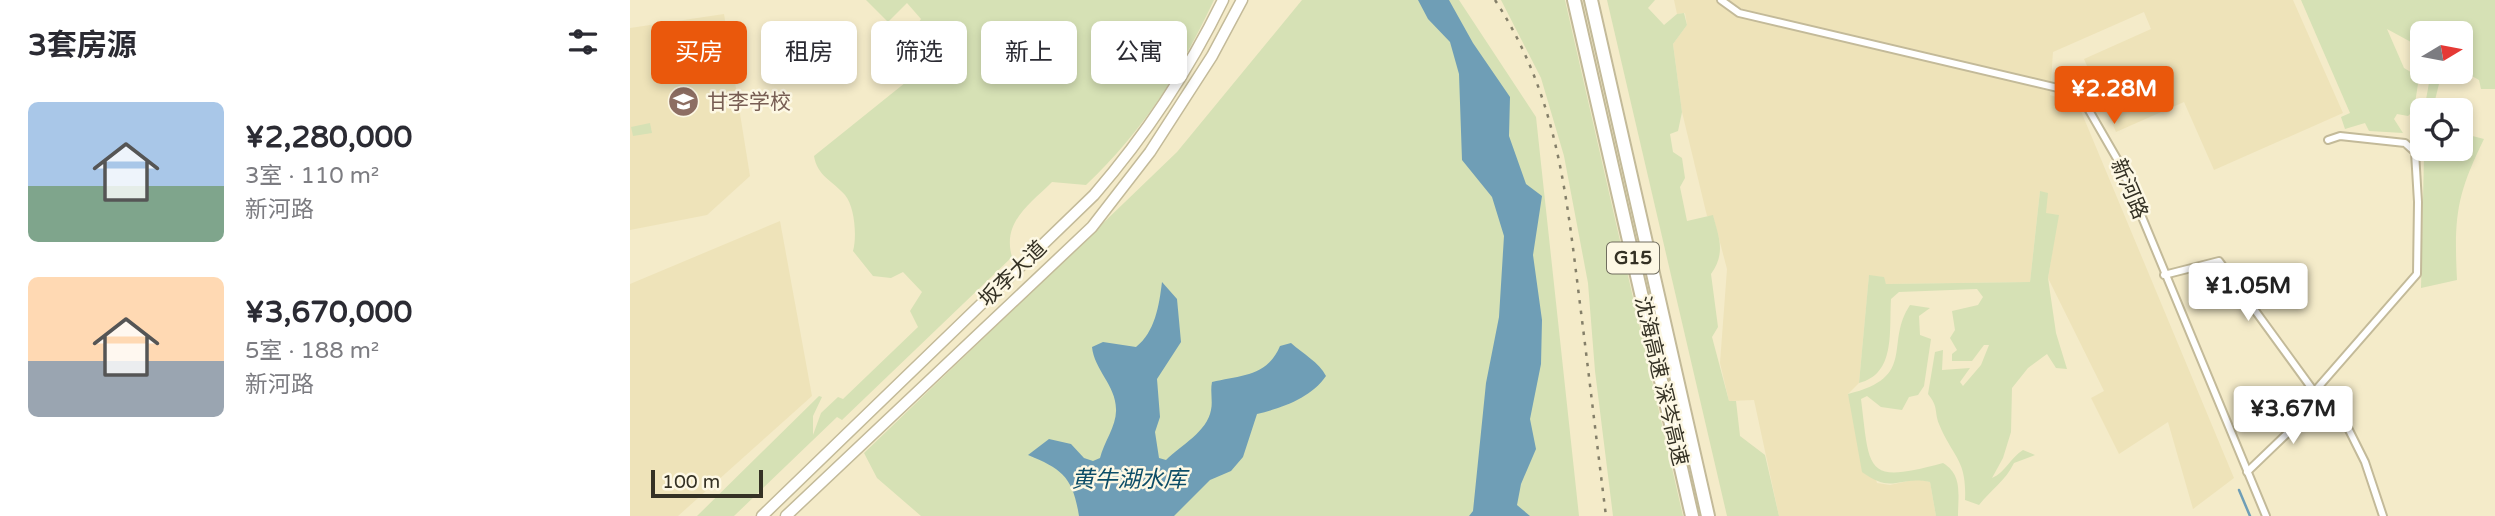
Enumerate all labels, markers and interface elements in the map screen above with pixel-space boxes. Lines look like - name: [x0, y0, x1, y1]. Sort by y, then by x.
- chip: 买房: [651, 21, 747, 84]
- chip: 租房: [761, 21, 857, 84]
- chip: 筛选: [871, 21, 967, 84]
- chip: 新上: [981, 21, 1077, 84]
- chip: 公寓: [1091, 21, 1187, 84]
- north arrow: [2410, 21, 2473, 84]
- map controls: [2410, 21, 2473, 161]
- icon: filters: [564, 23, 602, 61]
- text: 3套房源: [28, 27, 137, 64]
- pin: ¥2.28M: [2057, 66, 2171, 126]
- text: ¥2.28M: [2071, 75, 2157, 103]
- school or university icon: 甘李学校: [667, 85, 701, 119]
- place label: 甘李学校: [707, 90, 791, 115]
- button: locate: [2410, 98, 2473, 161]
- text: ¥2,280,000: [245, 119, 412, 156]
- icon: home: [84, 130, 168, 214]
- street label: 新河路: [2105, 155, 2153, 223]
- text: 3室 · 110 m²: [245, 162, 379, 190]
- text: 新河路: [245, 196, 314, 224]
- street label: 坂李大道: [974, 236, 1052, 312]
- road number: G15: [1607, 242, 1659, 274]
- pin: ¥1.05M: [2191, 264, 2305, 323]
- text: ¥1.05M: [2205, 272, 2291, 300]
- text: ¥3,670,000: [245, 294, 412, 331]
- street label: 沈海高速 深岑高速: [1629, 294, 1693, 468]
- icon: home: [84, 305, 168, 389]
- text: 5室 · 188 m²: [245, 337, 379, 365]
- text: 新河路: [245, 371, 314, 399]
- pin: ¥3.67M: [2236, 386, 2350, 446]
- text: ¥3.67M: [2250, 395, 2336, 423]
- water label: 黄牛湖水库: [1072, 466, 1191, 494]
- scale bar: [651, 467, 763, 499]
- text: 100 m: [662, 471, 720, 493]

